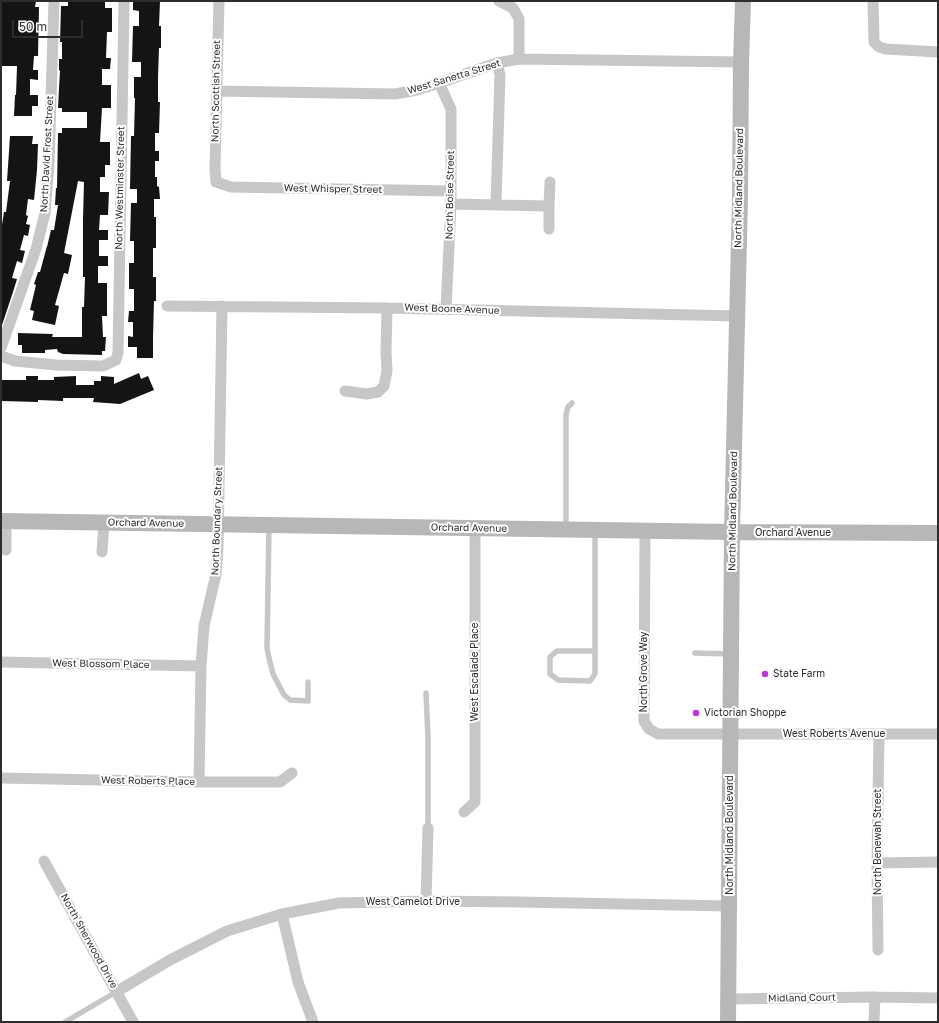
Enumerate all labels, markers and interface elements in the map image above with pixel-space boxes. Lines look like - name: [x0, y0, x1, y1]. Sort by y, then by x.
- scale bar: [14, 12, 85, 38]
- text: 50 m: [19, 19, 47, 34]
- street label: North Scottish Street: [209, 40, 223, 142]
- street label: West Sanetta Street: [406, 57, 502, 97]
- street label: North David Frost Street: [38, 95, 56, 213]
- street label: North Westminster Street: [113, 126, 127, 250]
- street label: North Midland Boulevard: [732, 128, 746, 248]
- street label: North Boise Street: [443, 150, 457, 240]
- street label: West Whisper Street: [284, 182, 382, 196]
- street label: West Boone Avenue: [404, 301, 500, 317]
- street label: North Midland Boulevard: [726, 451, 740, 571]
- street label: North Boundary Street: [209, 466, 225, 576]
- street label: Orchard Avenue: [108, 516, 184, 530]
- street label: Orchard Avenue: [431, 521, 507, 535]
- street label: Orchard Avenue: [755, 527, 831, 539]
- street label: West Escalade Place: [469, 622, 481, 722]
- street label: North Grove Way: [638, 632, 650, 712]
- street label: West Blossom Place: [52, 657, 150, 671]
- place label: State Farm: [773, 668, 825, 680]
- marker: State Farm: [760, 669, 770, 679]
- place label: Victorian Shoppe: [704, 707, 786, 719]
- marker: Victorian Shoppe: [691, 708, 701, 718]
- street label: West Roberts Avenue: [783, 728, 885, 740]
- street label: West Roberts Place: [101, 774, 195, 788]
- street label: North Midland Boulevard: [724, 775, 736, 895]
- street label: North Benewah Street: [872, 789, 884, 895]
- street label: North Sherwood Drive: [58, 892, 120, 990]
- street label: West Camelot Drive: [366, 896, 460, 908]
- street label: Midland Court: [768, 991, 836, 1005]

